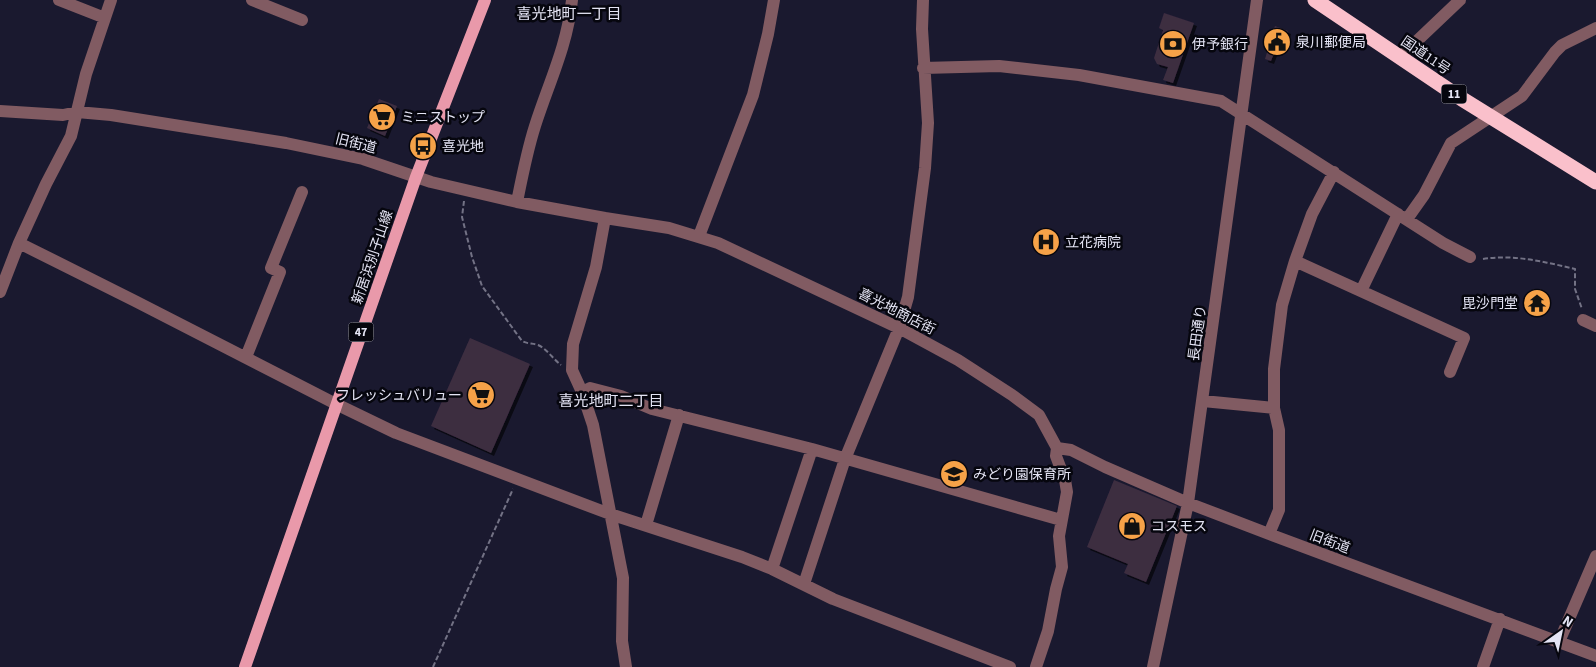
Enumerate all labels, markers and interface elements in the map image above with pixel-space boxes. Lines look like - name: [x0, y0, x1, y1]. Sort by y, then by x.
- district label: 喜光地町一丁目: [516, 4, 622, 25]
- public building icon: 泉川郵便局: [1262, 27, 1292, 57]
- bank icon: 伊予銀行: [1158, 29, 1188, 59]
- street label: 国道11号: [1397, 32, 1454, 80]
- place label: 泉川郵便局: [1296, 33, 1366, 53]
- place label: 伊予銀行: [1192, 35, 1248, 55]
- road number: 11: [1442, 85, 1466, 104]
- supermarket icon: ミニストップ: [367, 102, 397, 132]
- place label: ミニストップ: [401, 108, 485, 128]
- street label: 旧街道: [333, 129, 379, 159]
- bus stop icon: 喜光地: [408, 131, 438, 161]
- place label: 喜光地: [442, 137, 484, 157]
- street label: 新居浜別子山線: [348, 208, 398, 307]
- hospital icon: 立花病院: [1031, 227, 1061, 257]
- place label: 立花病院: [1065, 233, 1121, 253]
- street label: 喜光地商店街: [855, 284, 939, 340]
- temple icon: 毘沙門堂: [1522, 288, 1552, 318]
- place label: 毘沙門堂: [1462, 294, 1518, 314]
- street label: 長田通り: [1184, 304, 1212, 362]
- road number: 47: [348, 322, 374, 342]
- supermarket icon: フレッシュバリュー: [466, 380, 496, 410]
- place label: フレッシュバリュー: [336, 386, 462, 406]
- district label: 喜光地町二丁目: [558, 391, 664, 412]
- school or university icon: みどり園保育所: [939, 459, 969, 489]
- place label: みどり園保育所: [973, 465, 1071, 485]
- shop icon: コスモス: [1117, 511, 1147, 541]
- place label: コスモス: [1151, 517, 1207, 537]
- street label: 旧街道: [1306, 525, 1353, 559]
- north arrow: [1536, 607, 1586, 657]
- text: N: [1558, 611, 1577, 633]

